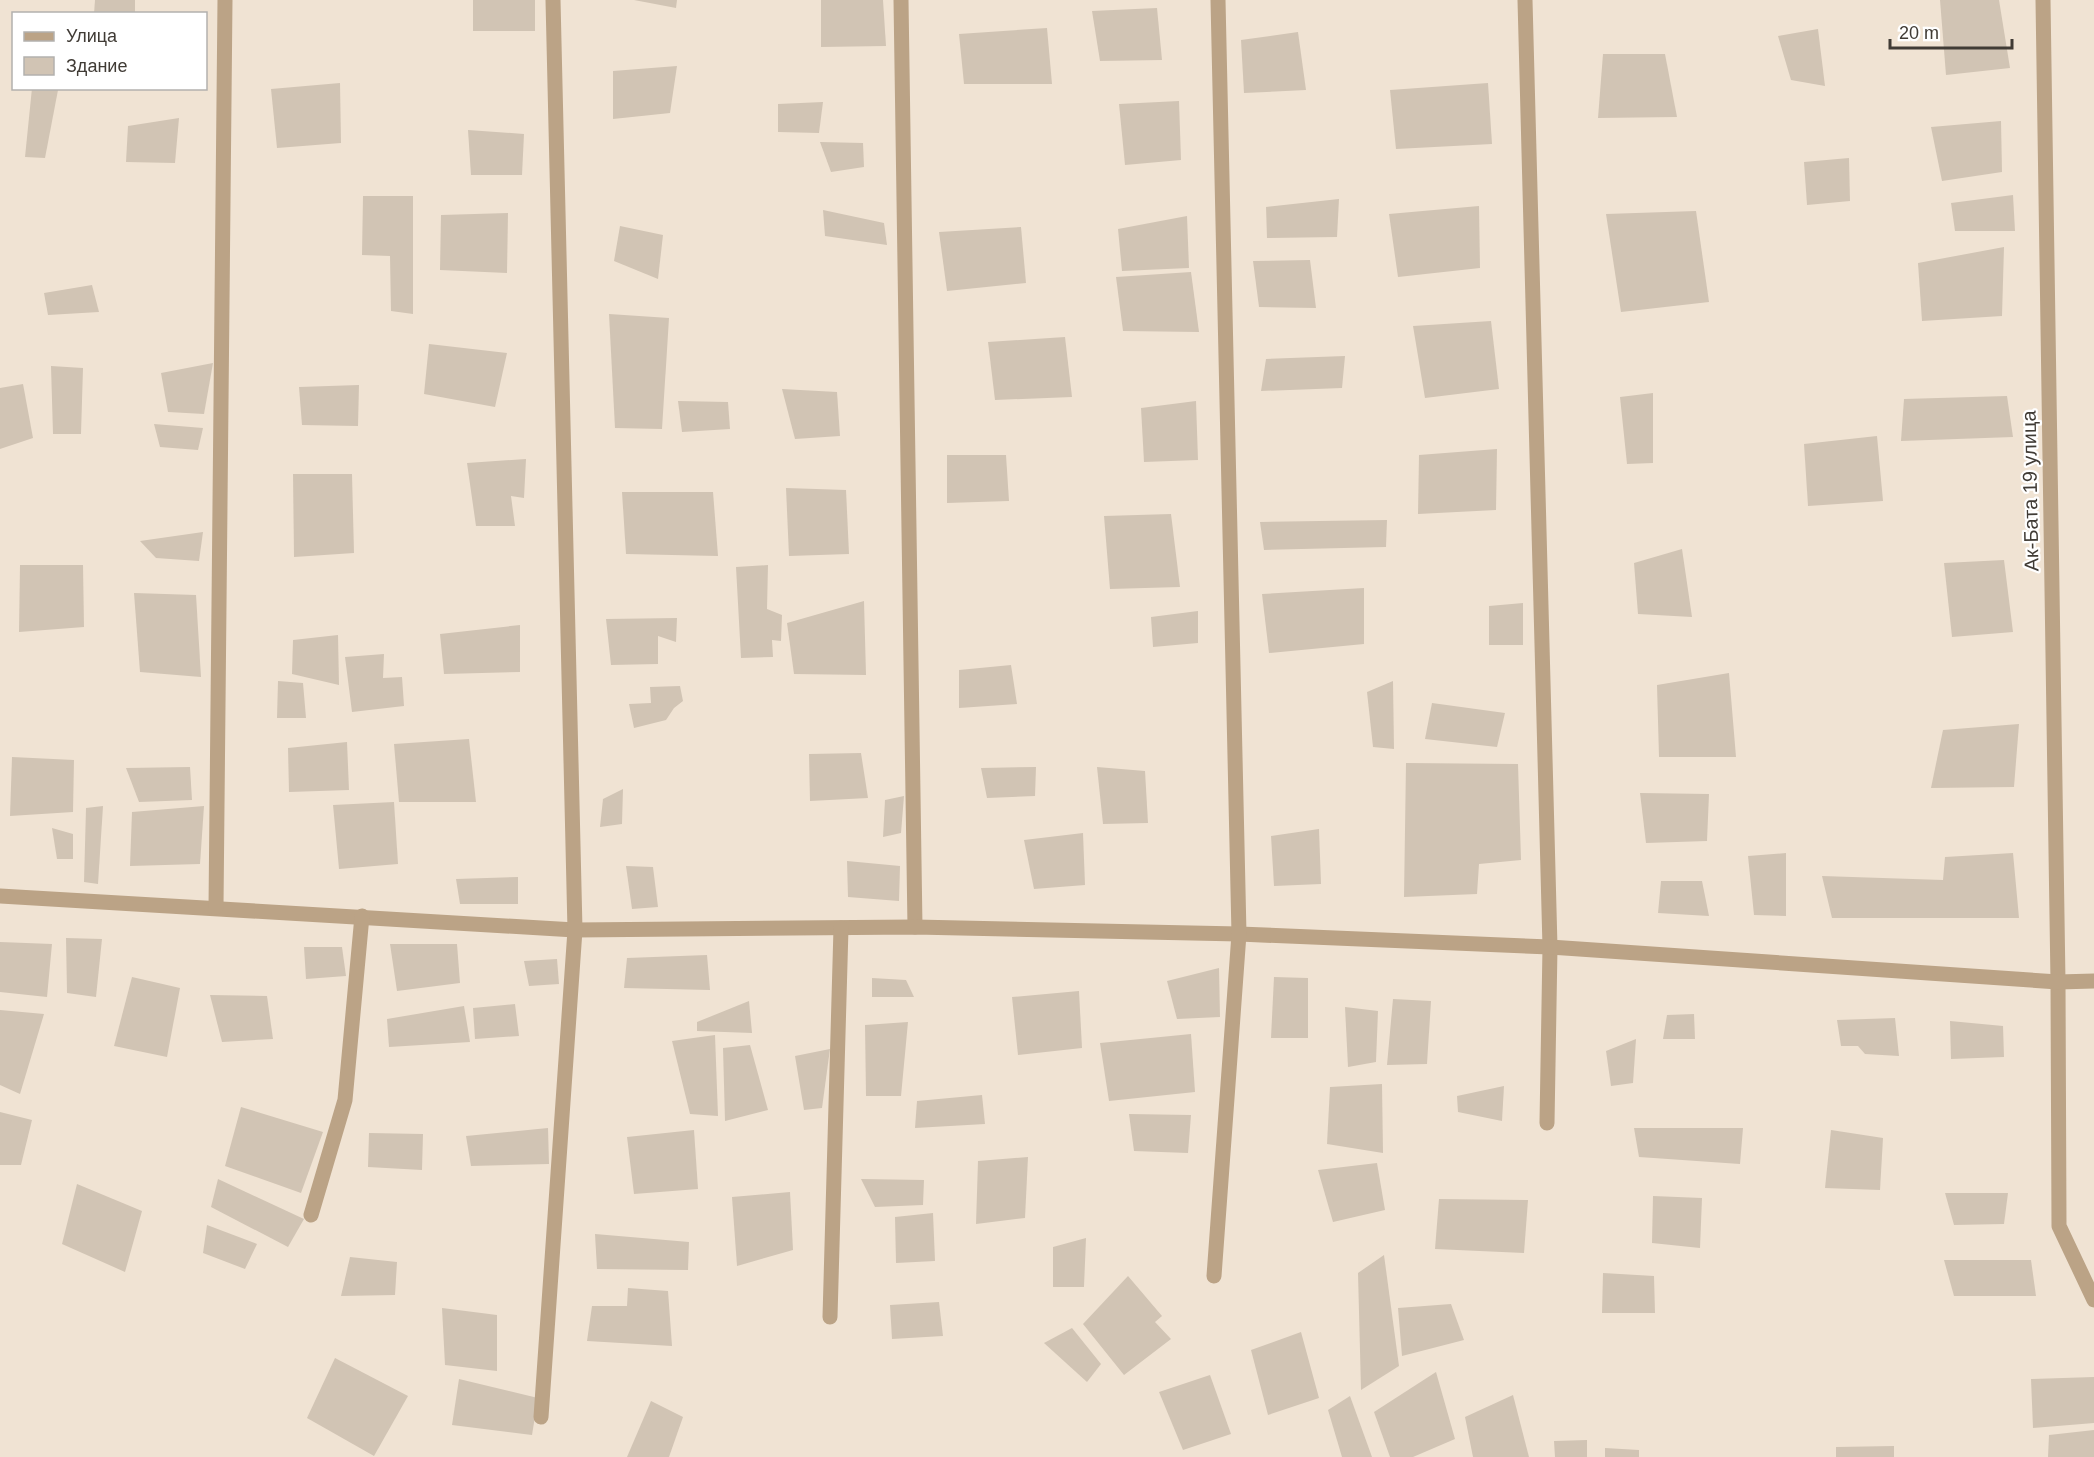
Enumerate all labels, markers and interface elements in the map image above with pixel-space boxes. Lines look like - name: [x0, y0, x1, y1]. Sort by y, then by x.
- legend: [12, 12, 207, 90]
- scale bar: [1890, 12, 2012, 50]
- text: 20 m: [1899, 23, 1939, 43]
- text: Улица: [66, 26, 118, 46]
- text: Здание: [66, 56, 127, 76]
- street label: Ак-Бата 19 улица: [2018, 409, 2042, 572]

